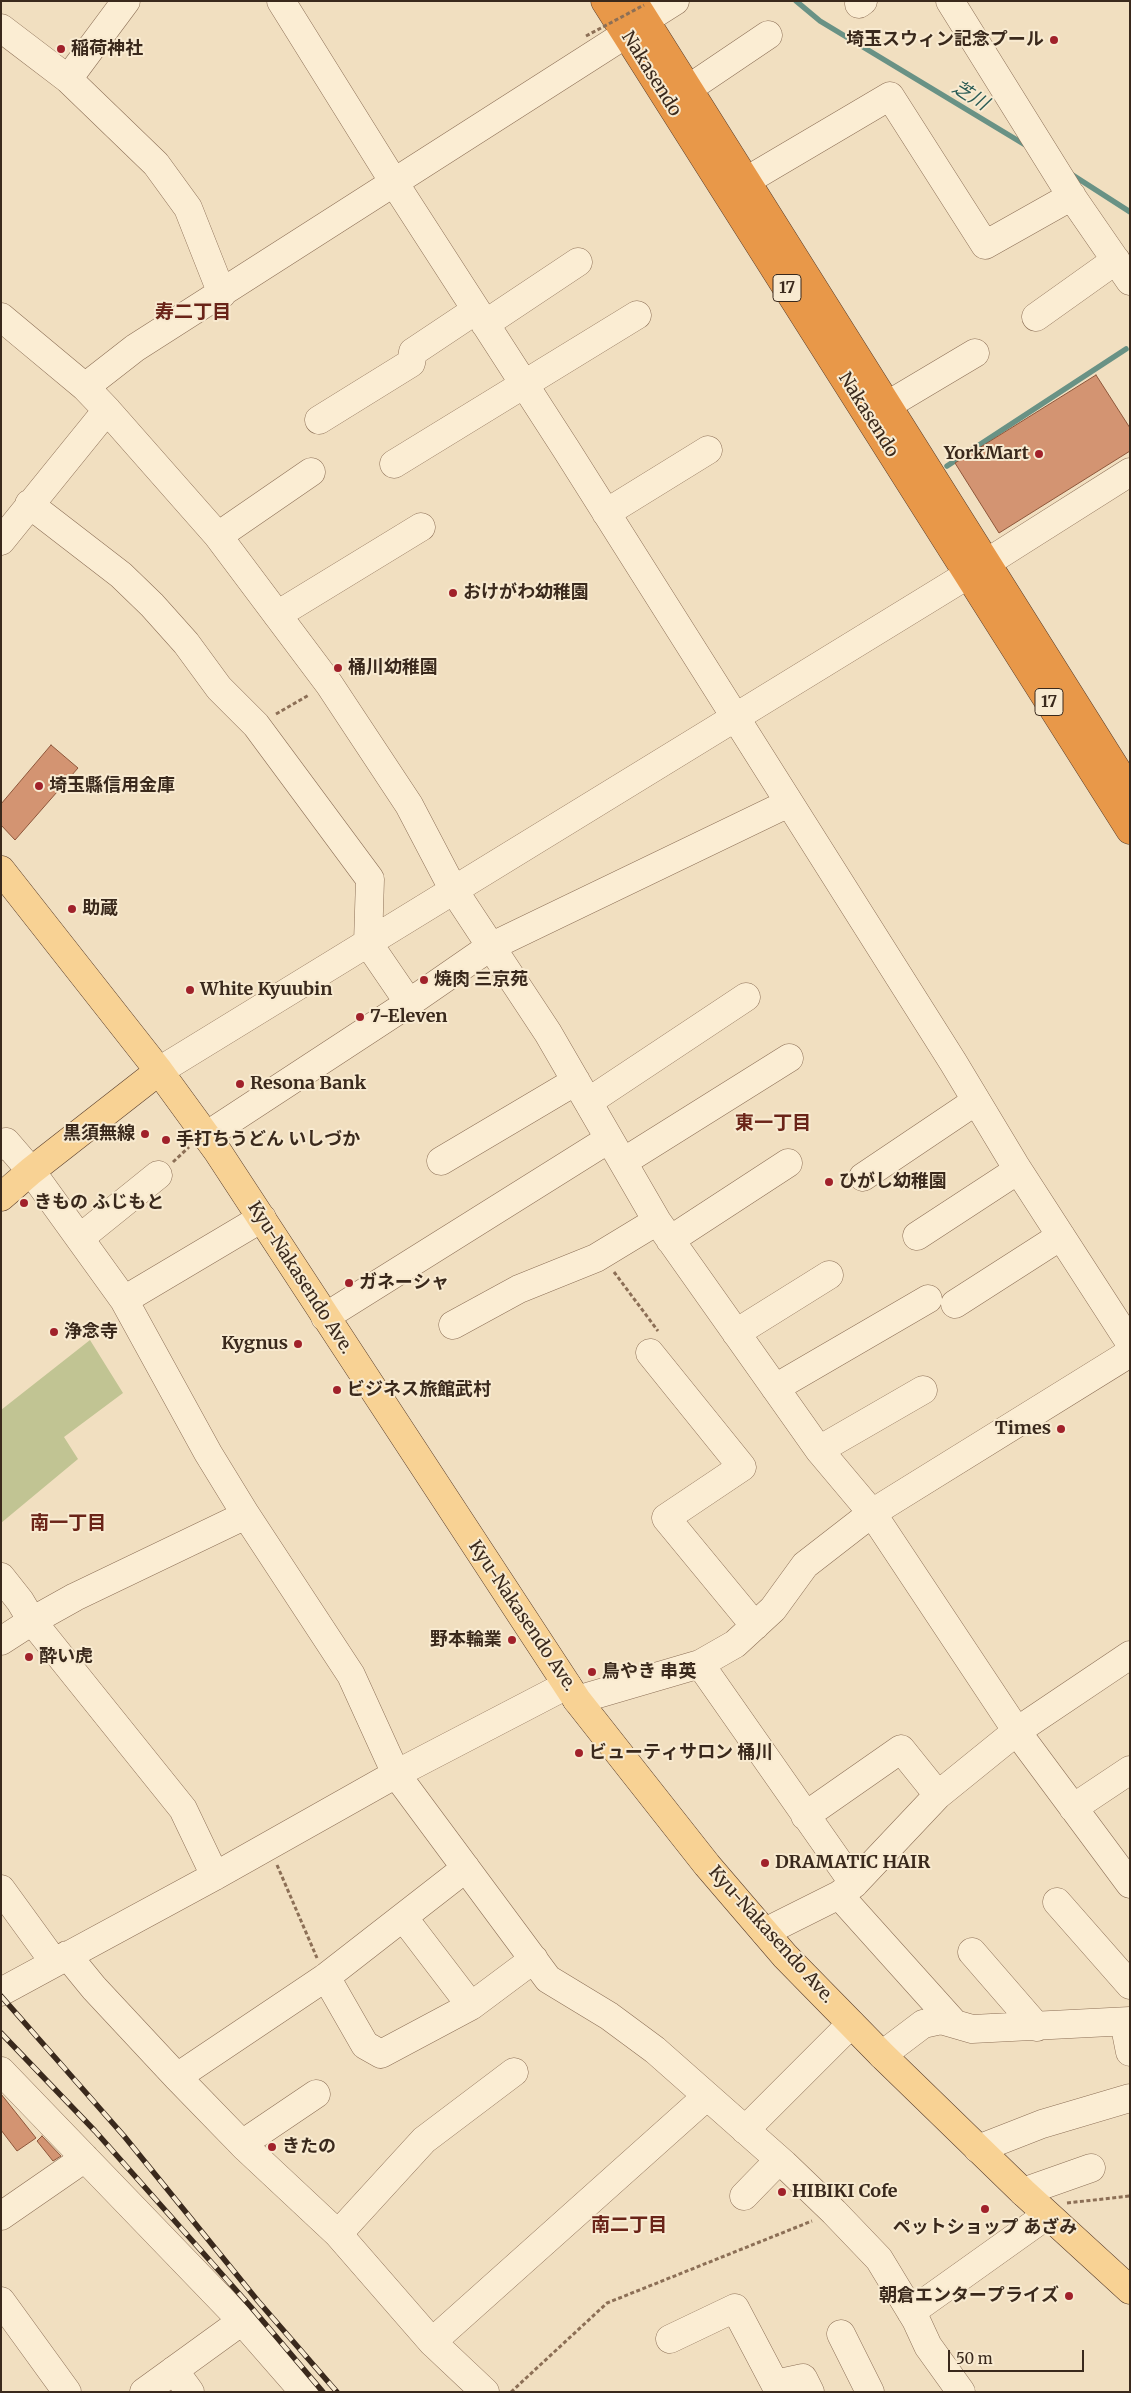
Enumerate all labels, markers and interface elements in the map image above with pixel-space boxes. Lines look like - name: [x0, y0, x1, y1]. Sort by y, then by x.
- street label: Nakasendo: [616, 28, 686, 120]
- place label: 埼玉スウィン記念プール: [846, 29, 1044, 51]
- marker: 埼玉スウィン記念プール: [1048, 34, 1060, 46]
- place label: 稲荷神社: [71, 38, 143, 60]
- marker: 稲荷神社: [55, 43, 67, 55]
- water label: 芝川: [948, 76, 992, 116]
- road number: 17: [773, 274, 801, 302]
- district label: 寿二丁目: [155, 302, 231, 324]
- street label: Nakasendo: [833, 369, 903, 461]
- place label: YorkMart: [944, 443, 1029, 465]
- marker: YorkMart: [1033, 448, 1045, 460]
- place label: おけがわ幼稚園: [463, 582, 589, 604]
- marker: おけがわ幼稚園: [447, 587, 459, 599]
- place label: 桶川幼稚園: [348, 657, 438, 679]
- marker: 桶川幼稚園: [332, 662, 344, 674]
- road number: 17: [1035, 689, 1063, 716]
- place label: 埼玉縣信用金庫: [49, 775, 175, 797]
- marker: 埼玉縣信用金庫: [33, 780, 45, 792]
- place label: 助蔵: [82, 898, 118, 920]
- marker: 助蔵: [66, 903, 78, 915]
- place label: 焼肉 三京苑: [434, 969, 528, 991]
- marker: 焼肉 三京苑: [418, 974, 430, 986]
- place label: White Kyuubin: [200, 979, 332, 1001]
- marker: White Kyuubin: [184, 984, 196, 996]
- place label: 7-Eleven: [370, 1006, 448, 1028]
- marker: 7-Eleven: [354, 1011, 366, 1023]
- place label: Resona Bank: [250, 1073, 366, 1095]
- marker: Resona Bank: [234, 1078, 246, 1090]
- district label: 東一丁目: [735, 1113, 811, 1135]
- place label: 黒須無線: [63, 1123, 135, 1145]
- marker: 黒須無線: [139, 1128, 151, 1140]
- place label: 手打ちうどん いしづか: [176, 1129, 360, 1151]
- marker: 手打ちうどん いしづか: [160, 1134, 172, 1146]
- place label: ひがし幼稚園: [839, 1171, 947, 1193]
- marker: ひがし幼稚園: [823, 1176, 835, 1188]
- place label: きもの ふじもと: [34, 1192, 164, 1214]
- marker: きもの ふじもと: [18, 1197, 30, 1209]
- street label: Kyu-Nakasendo Ave.: [243, 1198, 357, 1358]
- place label: ガネーシャ: [359, 1272, 449, 1294]
- marker: ガネーシャ: [343, 1277, 355, 1289]
- place label: 浄念寺: [64, 1321, 118, 1343]
- marker: 浄念寺: [48, 1326, 60, 1338]
- place label: Kygnus: [221, 1333, 288, 1355]
- marker: Kygnus: [292, 1338, 304, 1350]
- place label: ビジネス旅館武村: [347, 1379, 491, 1401]
- marker: ビジネス旅館武村: [331, 1384, 343, 1396]
- place label: Times: [995, 1418, 1051, 1440]
- marker: Times: [1055, 1423, 1067, 1435]
- district label: 南一丁目: [30, 1513, 106, 1535]
- street label: Kyu-Nakasendo Ave.: [464, 1537, 580, 1695]
- place label: 野本輪業: [430, 1629, 502, 1651]
- marker: 野本輪業: [506, 1634, 518, 1646]
- place label: 酔い虎: [39, 1646, 93, 1668]
- marker: 酔い虎: [23, 1651, 35, 1663]
- place label: 鳥やき 串英: [602, 1661, 696, 1683]
- marker: 鳥やき 串英: [586, 1666, 598, 1678]
- place label: ビューティサロン 桶川: [589, 1742, 773, 1764]
- marker: ビューティサロン 桶川: [573, 1747, 585, 1759]
- place label: DRAMATIC HAIR: [775, 1852, 930, 1874]
- marker: DRAMATIC HAIR: [759, 1857, 771, 1869]
- street label: Kyu-Nakasendo Ave.: [704, 1862, 838, 2008]
- place label: きたの: [282, 2136, 336, 2158]
- marker: きたの: [266, 2141, 278, 2153]
- place label: HIBIKI Cofe: [792, 2181, 898, 2203]
- marker: HIBIKI Cofe: [776, 2186, 788, 2198]
- marker: ペットショップ あざみ: [979, 2203, 991, 2215]
- district label: 南二丁目: [591, 2215, 667, 2237]
- place label: ペットショップ あざみ: [893, 2217, 1077, 2239]
- place label: 朝倉エンタープライズ: [879, 2285, 1059, 2307]
- marker: 朝倉エンタープライズ: [1063, 2290, 1075, 2302]
- scale bar: [951, 2340, 1087, 2372]
- text: 50 m: [956, 2349, 993, 2368]

